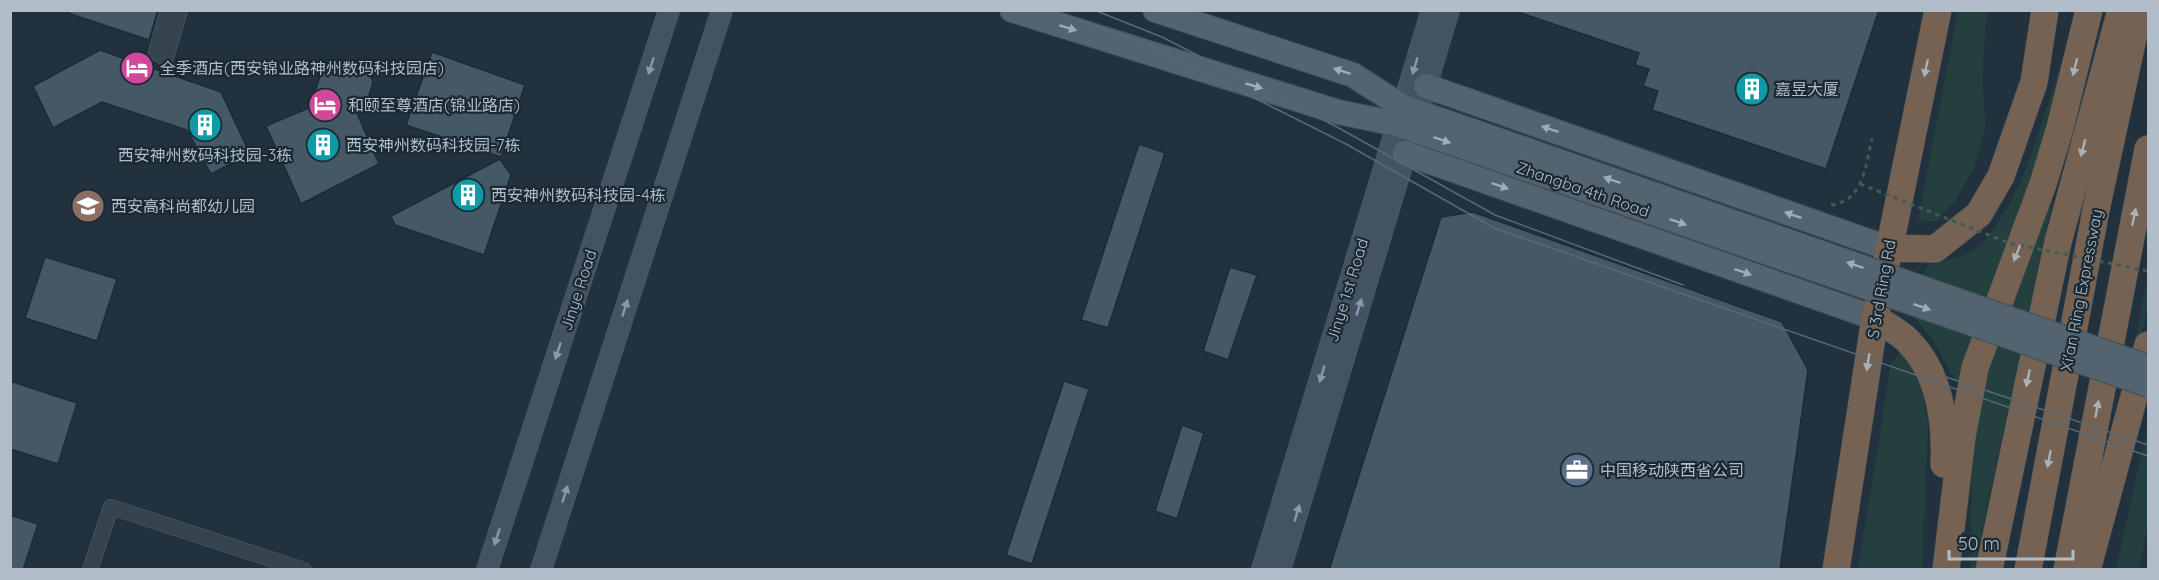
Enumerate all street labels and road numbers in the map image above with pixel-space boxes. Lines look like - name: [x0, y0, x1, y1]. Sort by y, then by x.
- street label: Zhangba 4th Road: [1514, 157, 1652, 221]
- street label: Xi'an Ring Expressway: [2055, 207, 2107, 373]
- street label: Jinye 1st Road: [1322, 236, 1372, 344]
- street label: S 3rd Ring Rd: [1862, 238, 1900, 340]
- street label: Jinye Road: [556, 247, 600, 333]

